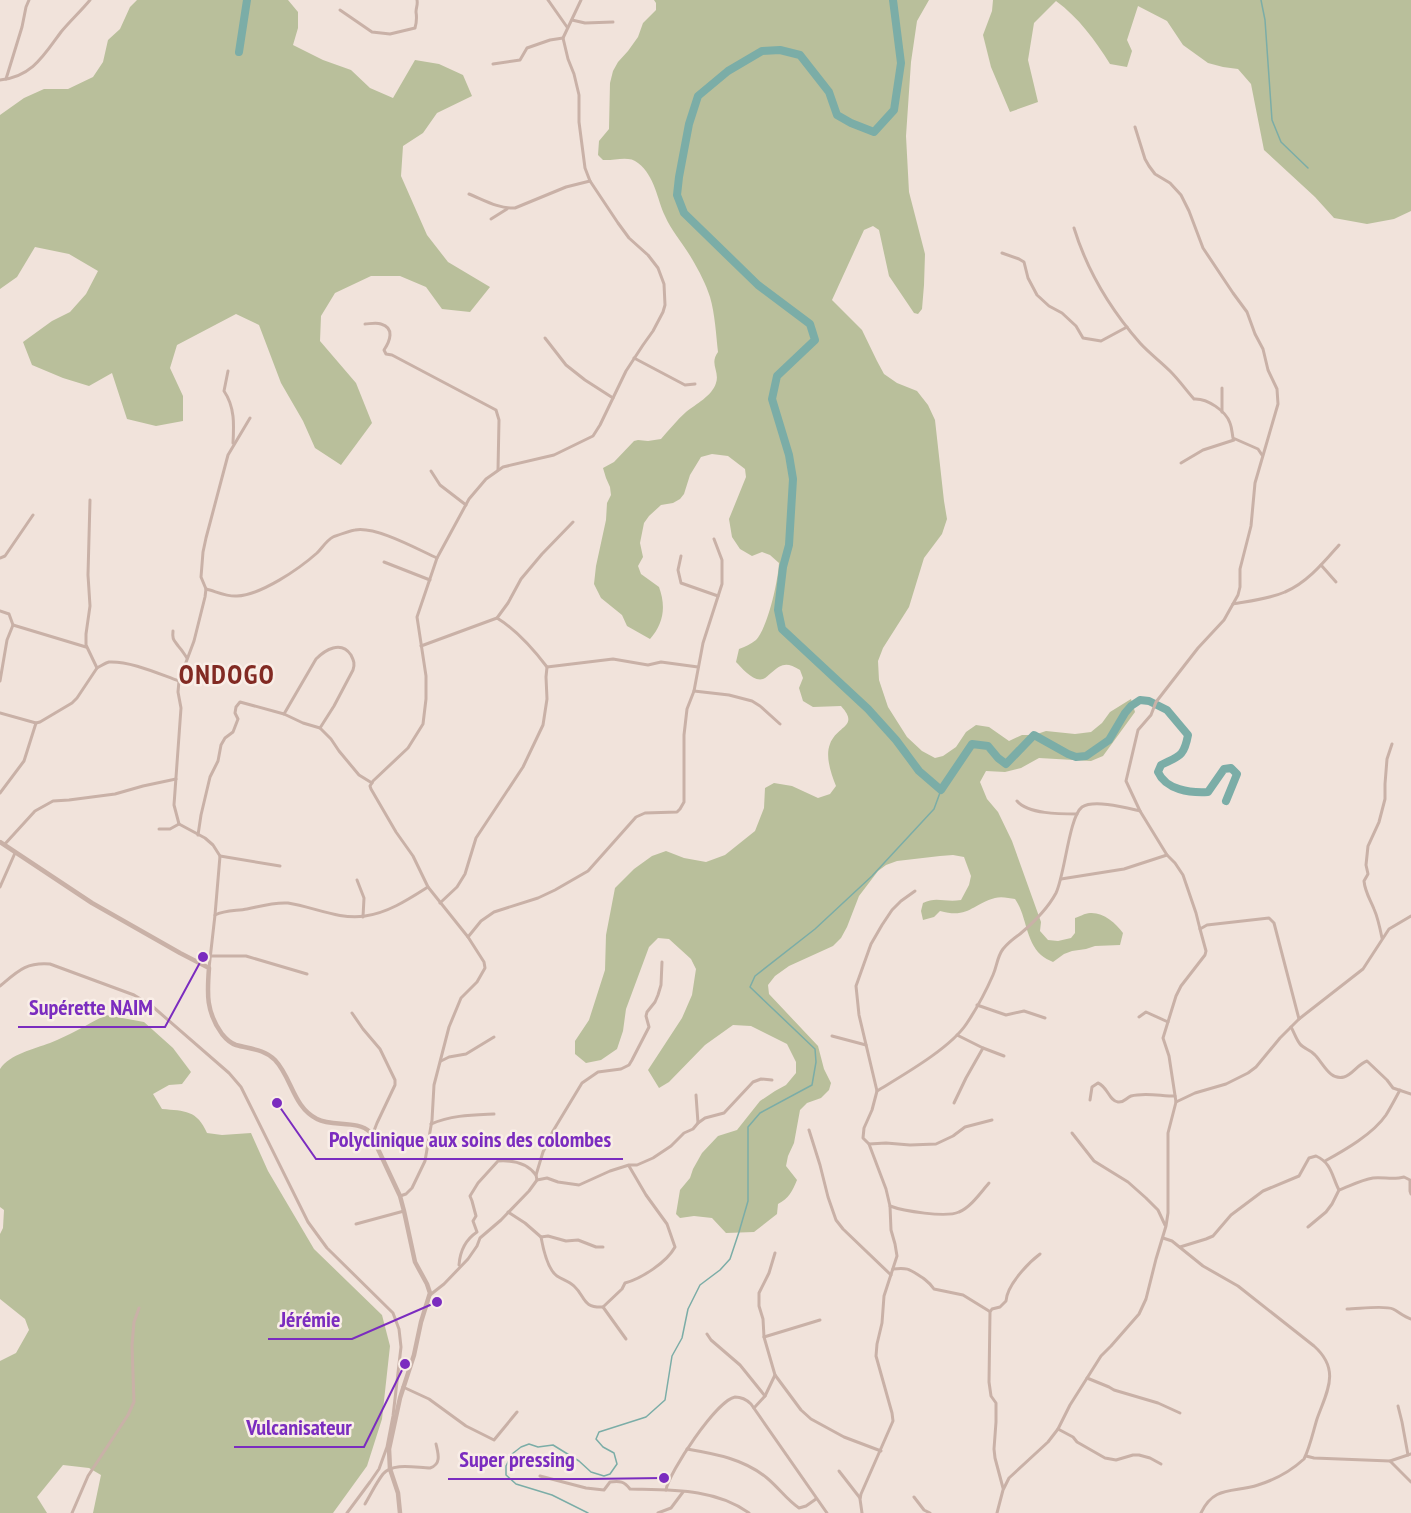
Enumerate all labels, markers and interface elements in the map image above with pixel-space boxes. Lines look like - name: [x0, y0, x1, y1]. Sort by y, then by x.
- district label: ONDOGO: [179, 657, 275, 691]
- callout: Supérette NAIM: [18, 987, 165, 1027]
- text: Supérette NAIM: [29, 993, 153, 1021]
- callout: Polyclinique aux soins des colombes: [316, 1119, 623, 1159]
- text: Polyclinique aux soins des colombes: [329, 1125, 611, 1153]
- callout: Jérémie: [268, 1299, 352, 1339]
- text: Jérémie: [279, 1305, 340, 1333]
- callout: Vulcanisateur: [234, 1407, 364, 1447]
- text: Vulcanisateur: [245, 1413, 352, 1441]
- callout: Super pressing: [448, 1439, 587, 1479]
- text: Super pressing: [459, 1445, 575, 1473]

